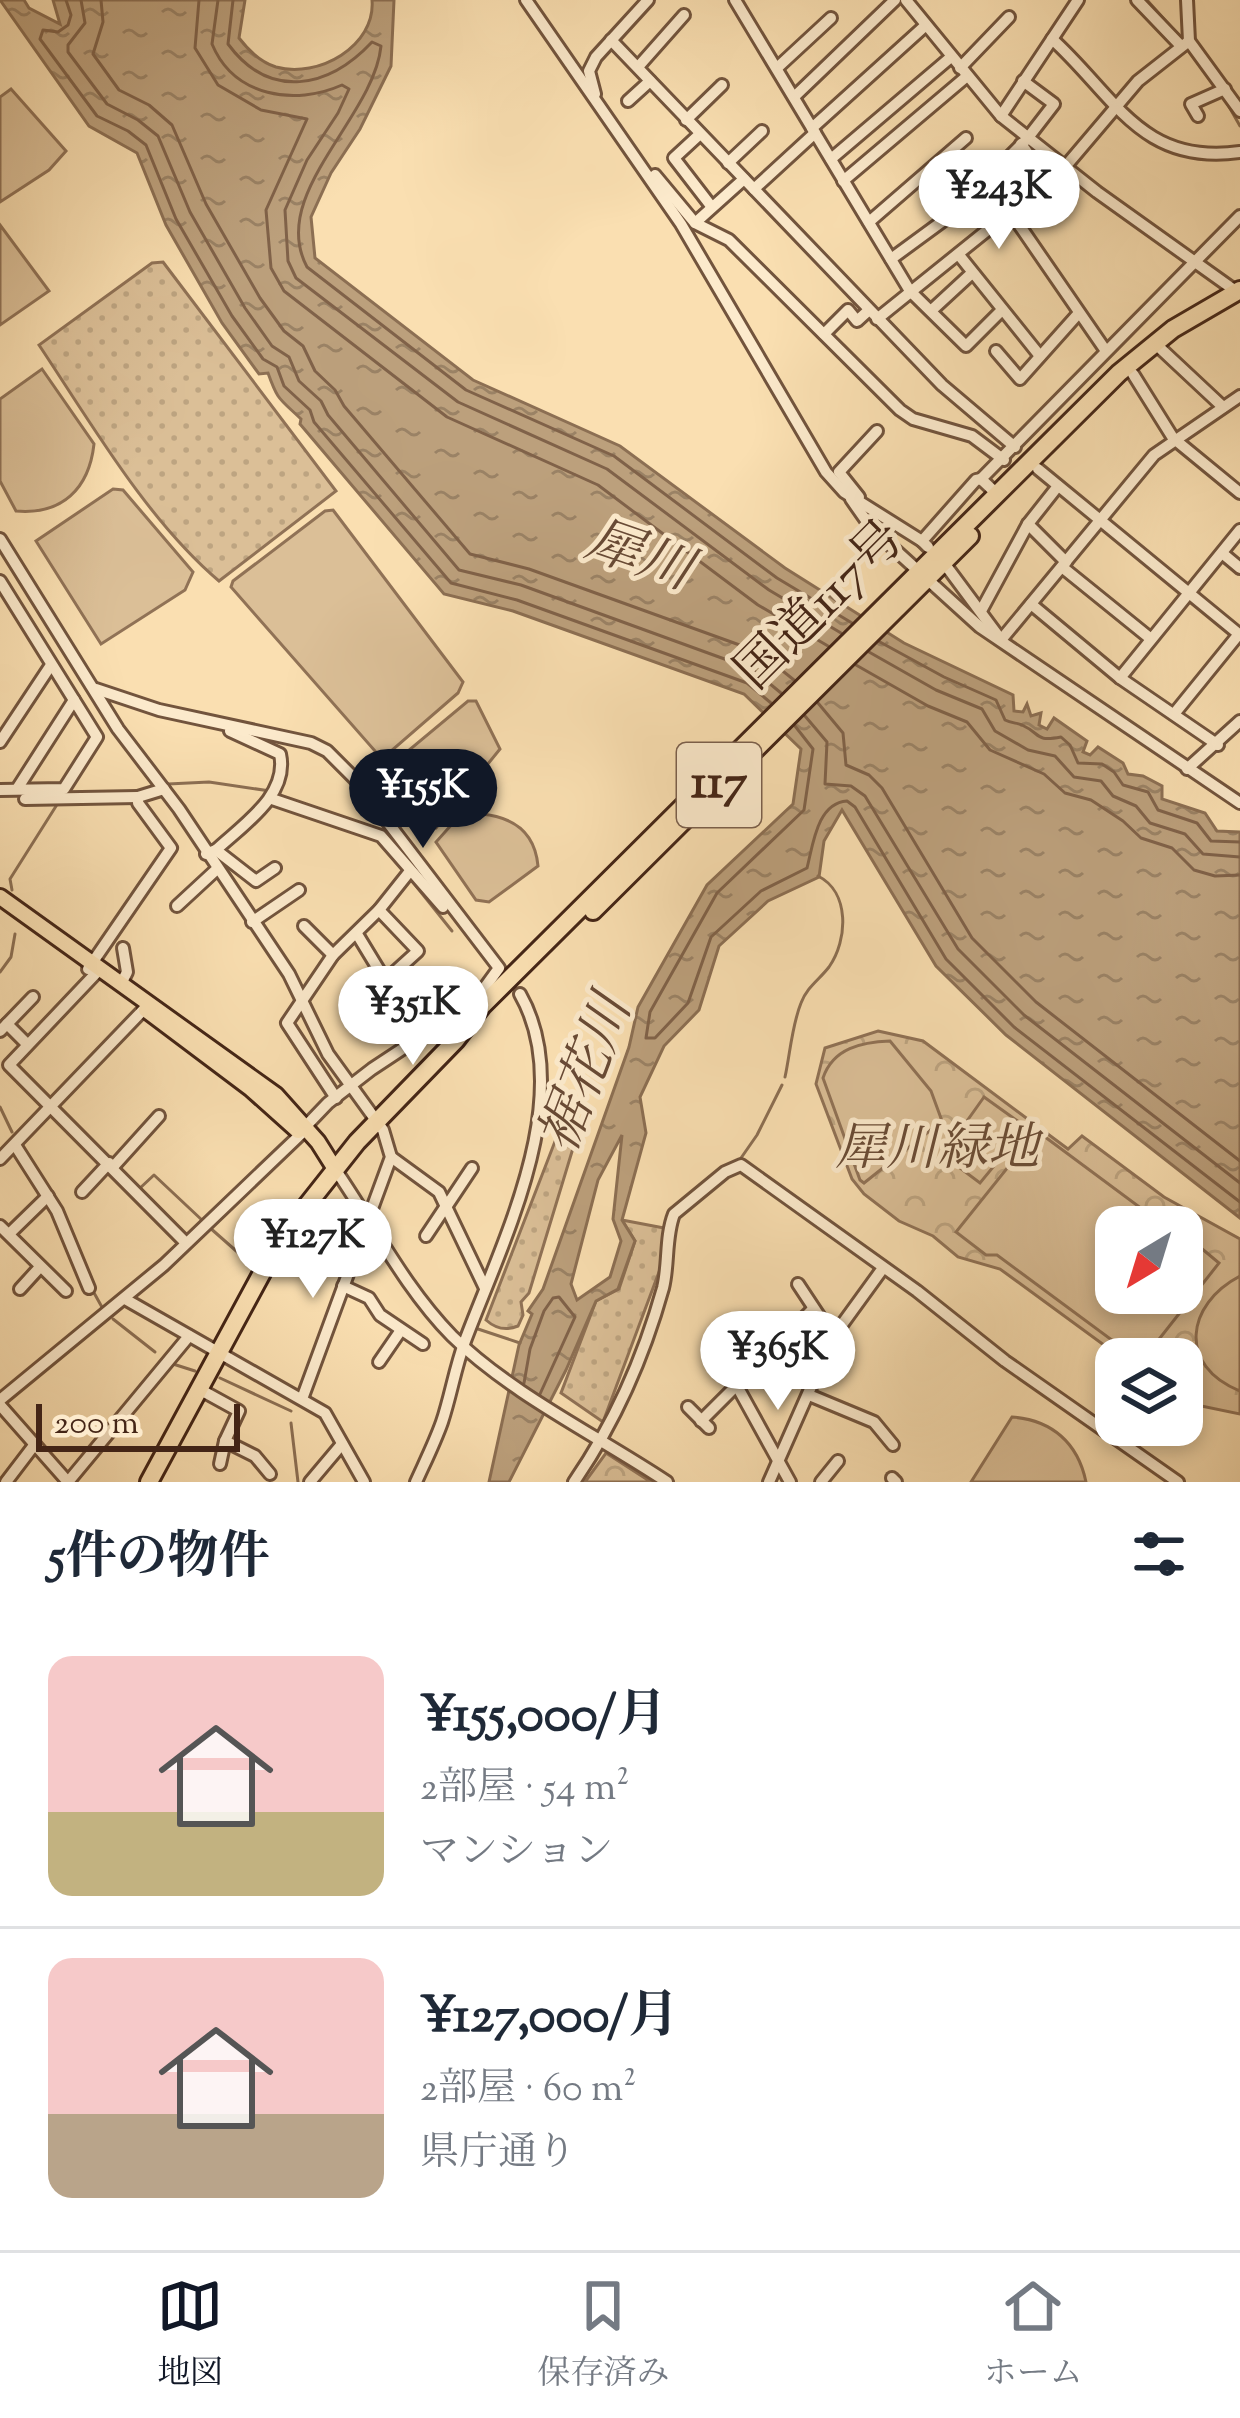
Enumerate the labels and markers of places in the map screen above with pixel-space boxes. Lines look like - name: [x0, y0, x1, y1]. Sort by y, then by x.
- pin: ¥243K: [915, 150, 1083, 252]
- pin: ¥155K: [339, 749, 507, 851]
- pin: ¥351K: [329, 966, 497, 1068]
- pin: ¥127K: [229, 1199, 397, 1301]
- pin: ¥365K: [694, 1311, 862, 1413]

